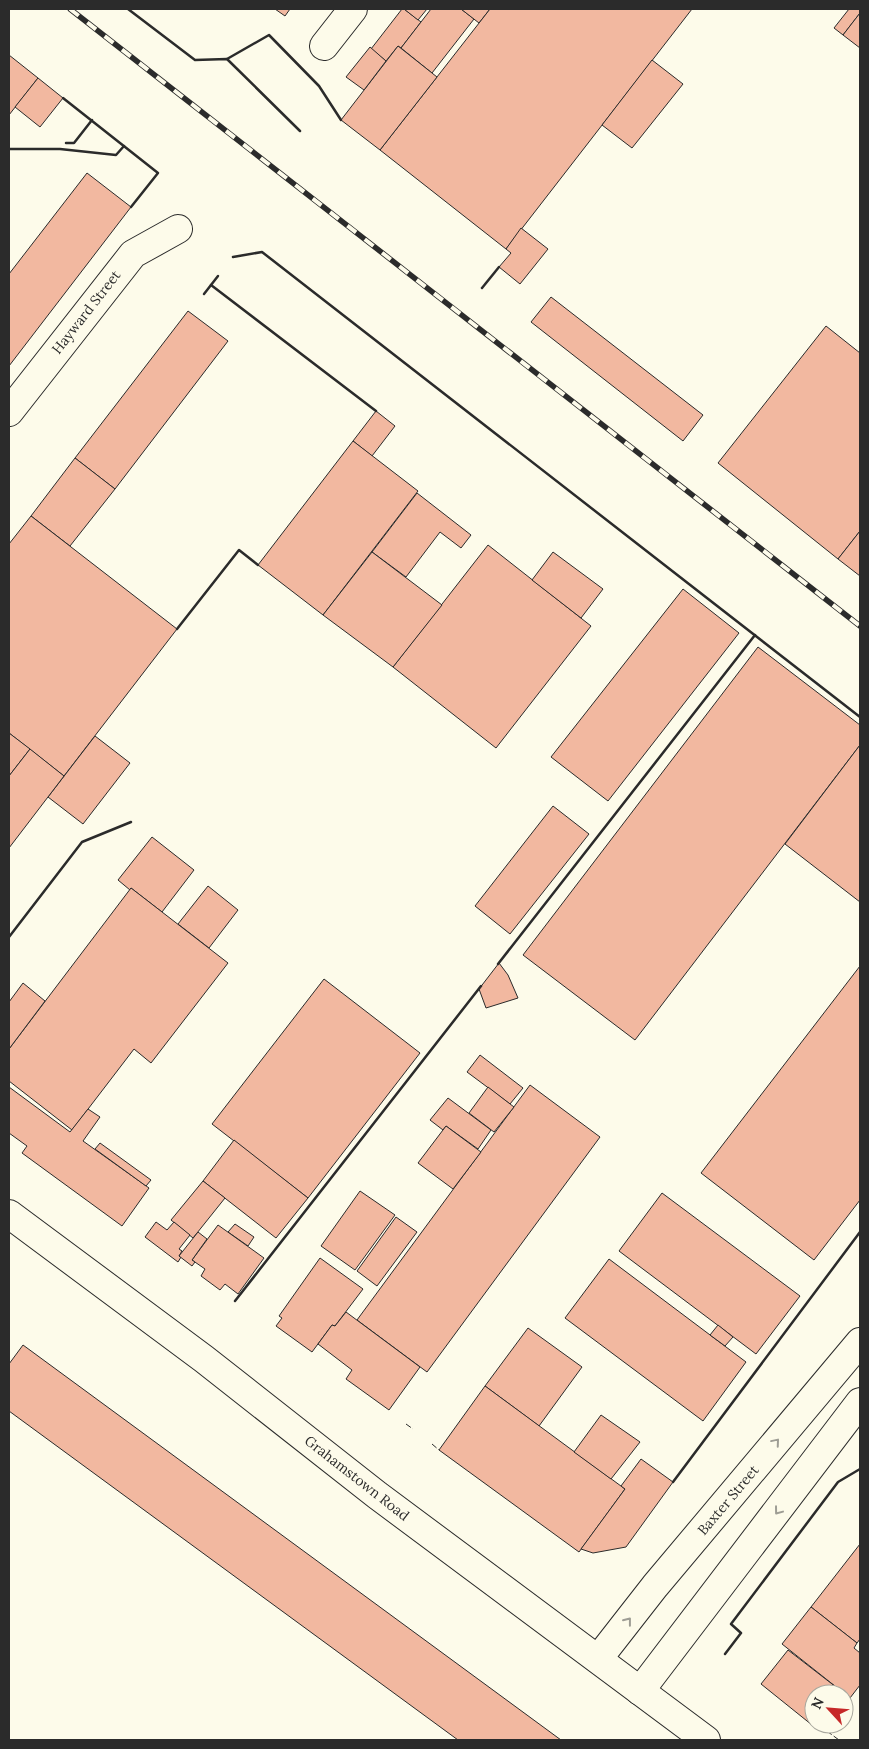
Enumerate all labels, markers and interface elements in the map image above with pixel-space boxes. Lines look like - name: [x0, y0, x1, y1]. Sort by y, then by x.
- street label: Hayward Street: [48, 266, 125, 357]
- street label: Grahamstown Road: [301, 1432, 413, 1524]
- one-way arrow: [771, 1439, 779, 1448]
- street label: Baxter Street: [694, 1461, 763, 1539]
- one-way arrow: [775, 1505, 784, 1515]
- one-way arrow: [622, 1618, 630, 1627]
- north arrow: [804, 1684, 854, 1734]
- text: N: [807, 1694, 828, 1712]

